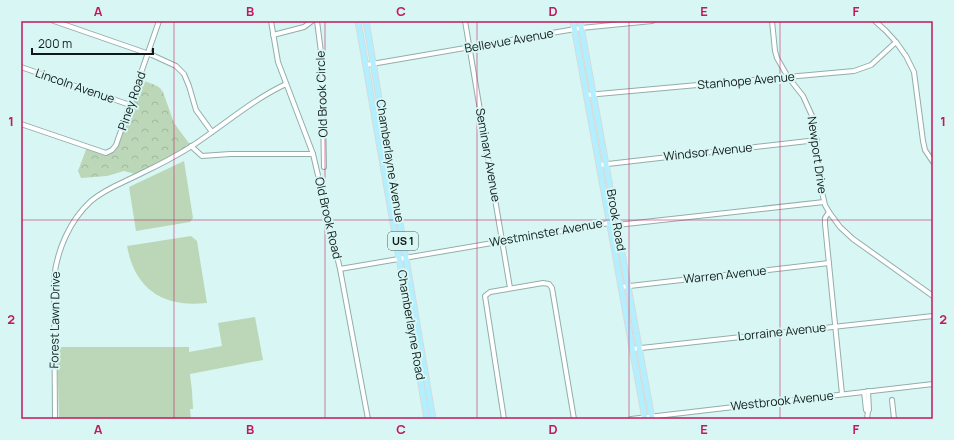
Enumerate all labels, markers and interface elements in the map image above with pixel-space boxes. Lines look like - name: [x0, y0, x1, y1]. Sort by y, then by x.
- text: A: [94, 2, 103, 20]
- text: B: [246, 2, 254, 20]
- text: C: [396, 2, 406, 20]
- text: D: [548, 2, 558, 20]
- text: E: [700, 2, 708, 20]
- text: F: [853, 2, 860, 20]
- street label: Bellevue Avenue: [463, 24, 555, 57]
- scale bar: [32, 30, 153, 56]
- text: 200 m: [38, 35, 72, 52]
- street label: Old Brook Circle: [311, 50, 332, 138]
- street label: Lincoln Avenue: [33, 64, 117, 107]
- street label: Stanhope Avenue: [696, 68, 795, 93]
- street label: Piney Road: [114, 69, 150, 133]
- street label: Chamberlayne Avenue: [372, 98, 409, 224]
- street label: Seminary Avenue: [472, 107, 505, 203]
- text: 1: [8, 112, 14, 130]
- text: 1: [940, 112, 946, 130]
- street label: Newport Drive: [804, 115, 831, 195]
- street label: Windsor Avenue: [663, 138, 753, 165]
- street label: Old Brook Road: [311, 175, 346, 261]
- street label: Brook Road: [603, 188, 630, 252]
- street label: Westminster Avenue: [488, 214, 604, 251]
- road number: US 1: [388, 232, 418, 250]
- street label: Warren Avenue: [683, 262, 767, 287]
- street label: Chamberlayne Road: [393, 269, 430, 381]
- street label: Forest Lawn Drive: [45, 271, 64, 369]
- text: 2: [7, 310, 15, 328]
- text: 2: [939, 310, 947, 328]
- street label: Lorraine Avenue: [737, 318, 827, 345]
- street label: Westbrook Avenue: [730, 387, 834, 414]
- text: A: [94, 420, 103, 438]
- text: B: [246, 420, 254, 438]
- text: C: [396, 420, 406, 438]
- text: D: [548, 420, 558, 438]
- text: E: [700, 420, 708, 438]
- text: F: [853, 420, 860, 438]

